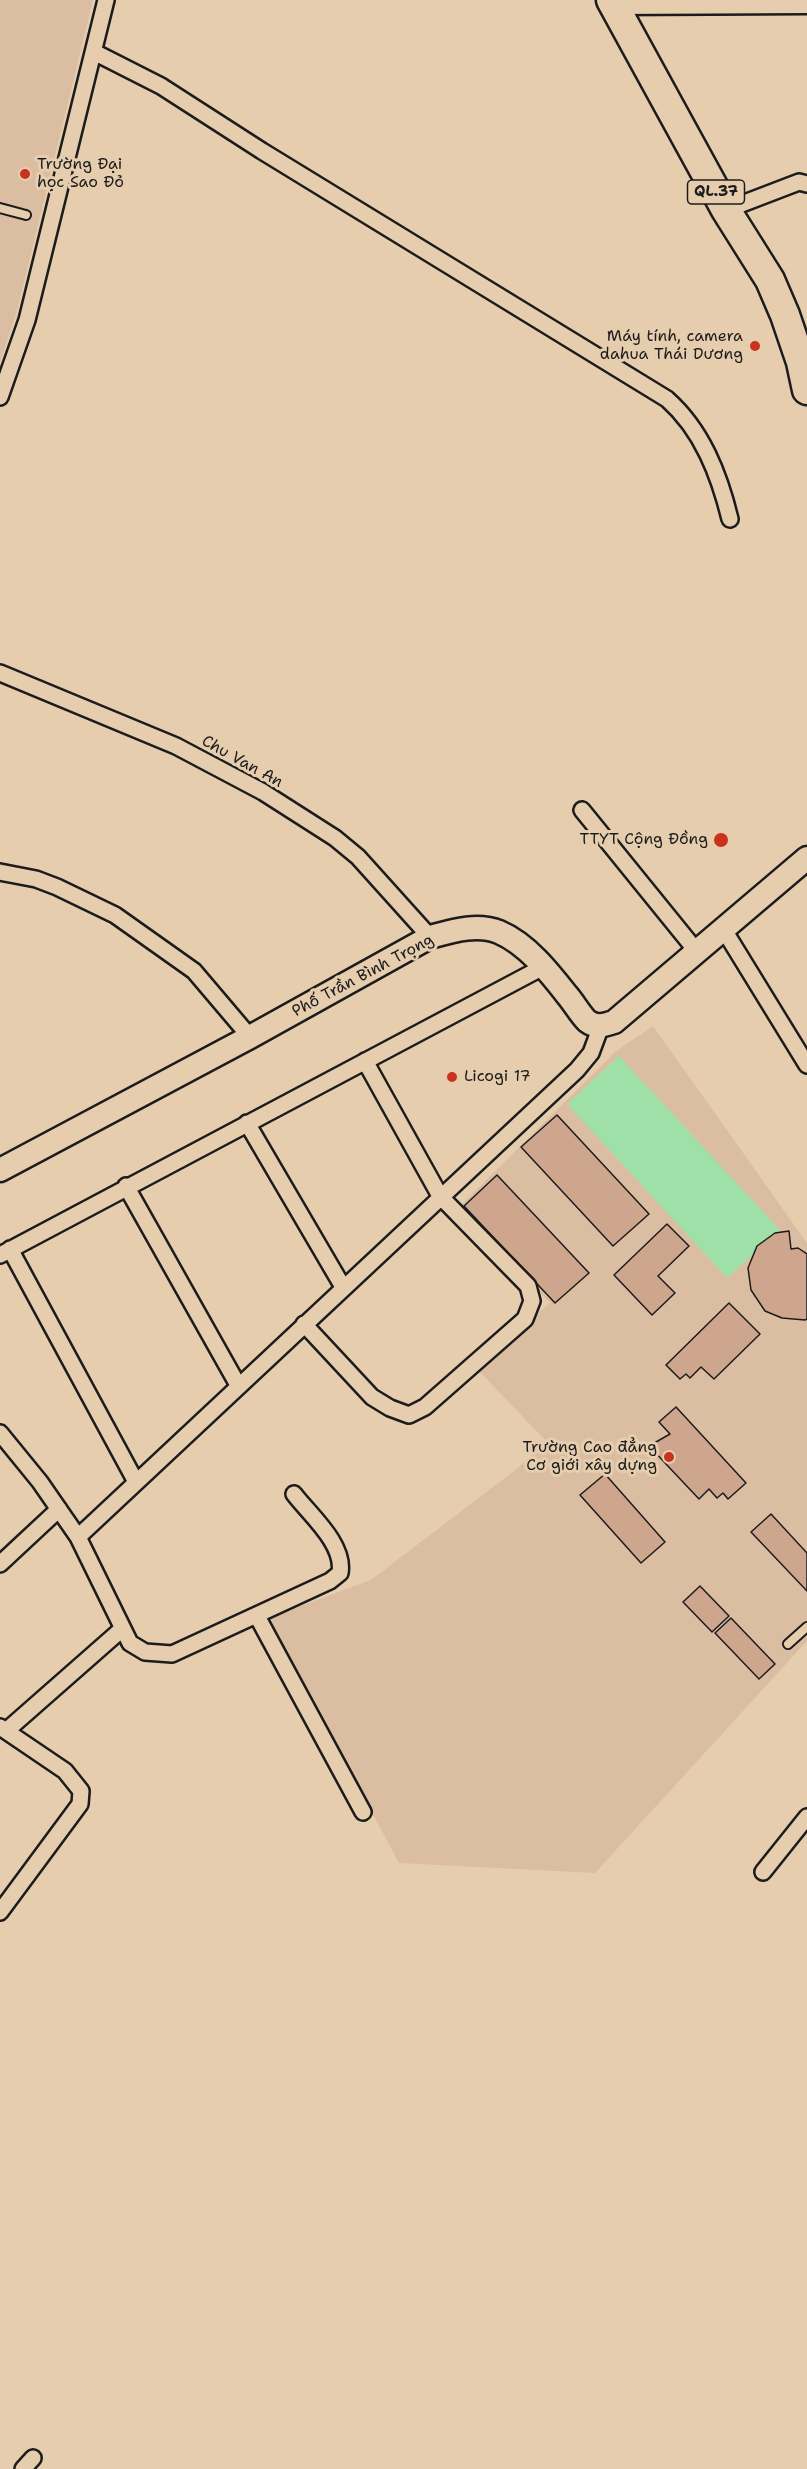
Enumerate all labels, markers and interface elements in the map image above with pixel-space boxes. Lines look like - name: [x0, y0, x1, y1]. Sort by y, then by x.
- place label: Trường Đại học Sao Đỏ: [37, 155, 124, 193]
- marker: Trường Đại học Sao Đỏ: [18, 167, 32, 181]
- road number: QL.37: [688, 180, 744, 204]
- place label: Máy tính, camera dahua Thái Dương: [600, 327, 743, 365]
- marker: Máy tính, camera dahua Thái Dương: [748, 339, 762, 353]
- street label: Chu Van An: [198, 732, 286, 792]
- place label: TTYT Cộng Đồng: [580, 830, 708, 850]
- marker: TTYT Cộng Đồng: [712, 831, 730, 849]
- street label: Phố Trần Bình Trọng: [289, 931, 437, 1021]
- place label: Licogi 17: [464, 1067, 531, 1087]
- marker: Licogi 17: [445, 1070, 459, 1084]
- place label: Trường Cao đẳng Cơ giới xây dựng: [523, 1438, 657, 1476]
- marker: Trường Cao đẳng Cơ giới xây dựng: [662, 1450, 676, 1464]

